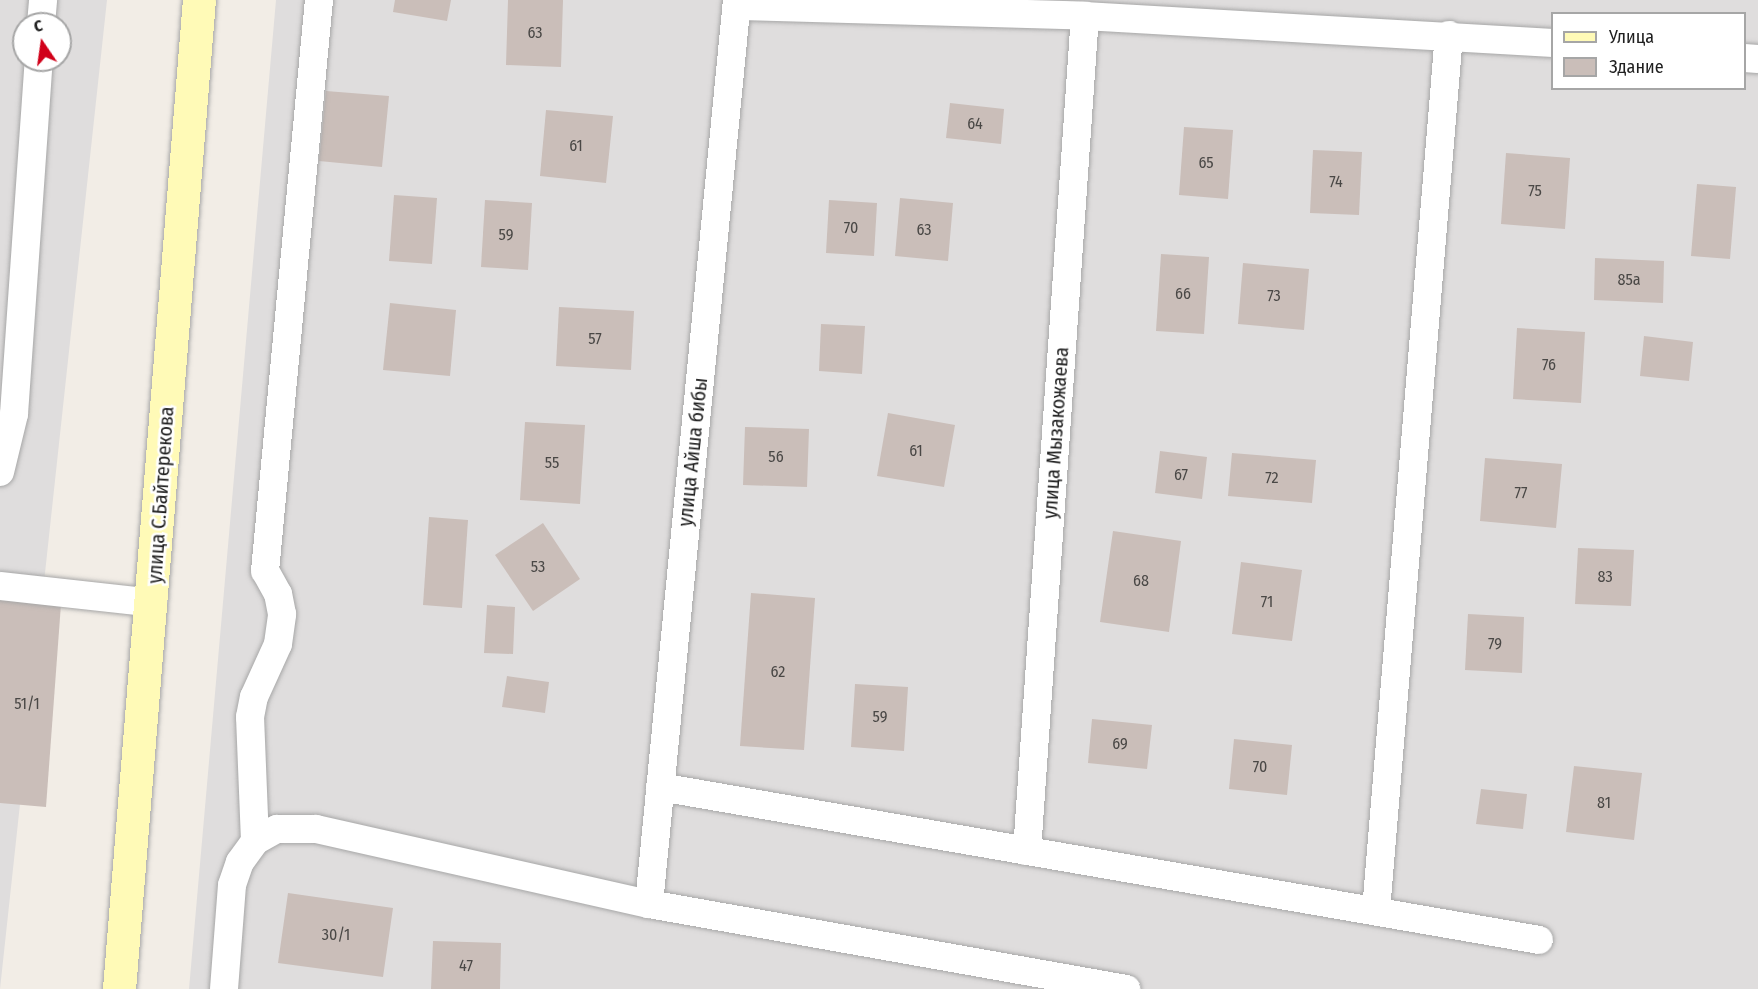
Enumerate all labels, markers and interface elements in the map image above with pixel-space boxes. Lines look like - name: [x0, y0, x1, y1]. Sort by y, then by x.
- north arrow: [12, 12, 72, 72]
- legend: [1551, 12, 1746, 90]
- text: С: [32, 16, 45, 36]
- house number: 63: [527, 23, 543, 43]
- text: Улица: [1609, 26, 1654, 48]
- text: Здание: [1609, 56, 1664, 78]
- house number: 64: [967, 114, 983, 134]
- house number: 61: [569, 136, 583, 156]
- house number: 65: [1198, 153, 1214, 173]
- house number: 74: [1329, 172, 1343, 192]
- house number: 75: [1528, 181, 1542, 201]
- house number: 70: [844, 218, 858, 238]
- house number: 63: [916, 220, 932, 240]
- house number: 59: [499, 225, 513, 245]
- house number: 85а: [1617, 270, 1641, 290]
- house number: 66: [1175, 284, 1191, 304]
- house number: 73: [1267, 286, 1281, 306]
- house number: 57: [588, 329, 602, 349]
- street label: улица Мызакожаева: [1038, 346, 1074, 520]
- house number: 76: [1542, 355, 1556, 375]
- street label: улица Айша бибы: [673, 376, 713, 528]
- street label: улица С.Байтерекова: [143, 406, 179, 584]
- house number: 61: [909, 441, 923, 461]
- house number: 56: [768, 447, 784, 467]
- house number: 55: [545, 453, 559, 473]
- house number: 67: [1174, 465, 1188, 485]
- house number: 72: [1265, 468, 1279, 488]
- house number: 77: [1514, 483, 1528, 503]
- house number: 53: [531, 557, 545, 577]
- house number: 83: [1597, 567, 1613, 587]
- house number: 68: [1133, 571, 1149, 591]
- house number: 71: [1261, 592, 1273, 612]
- house number: 79: [1488, 634, 1502, 654]
- house number: 62: [771, 662, 785, 682]
- house number: 51/1: [14, 694, 40, 714]
- house number: 59: [873, 707, 887, 727]
- house number: 69: [1112, 734, 1128, 754]
- house number: 70: [1253, 757, 1267, 777]
- house number: 81: [1597, 793, 1611, 813]
- house number: 30/1: [322, 925, 350, 945]
- house number: 47: [459, 956, 473, 976]

